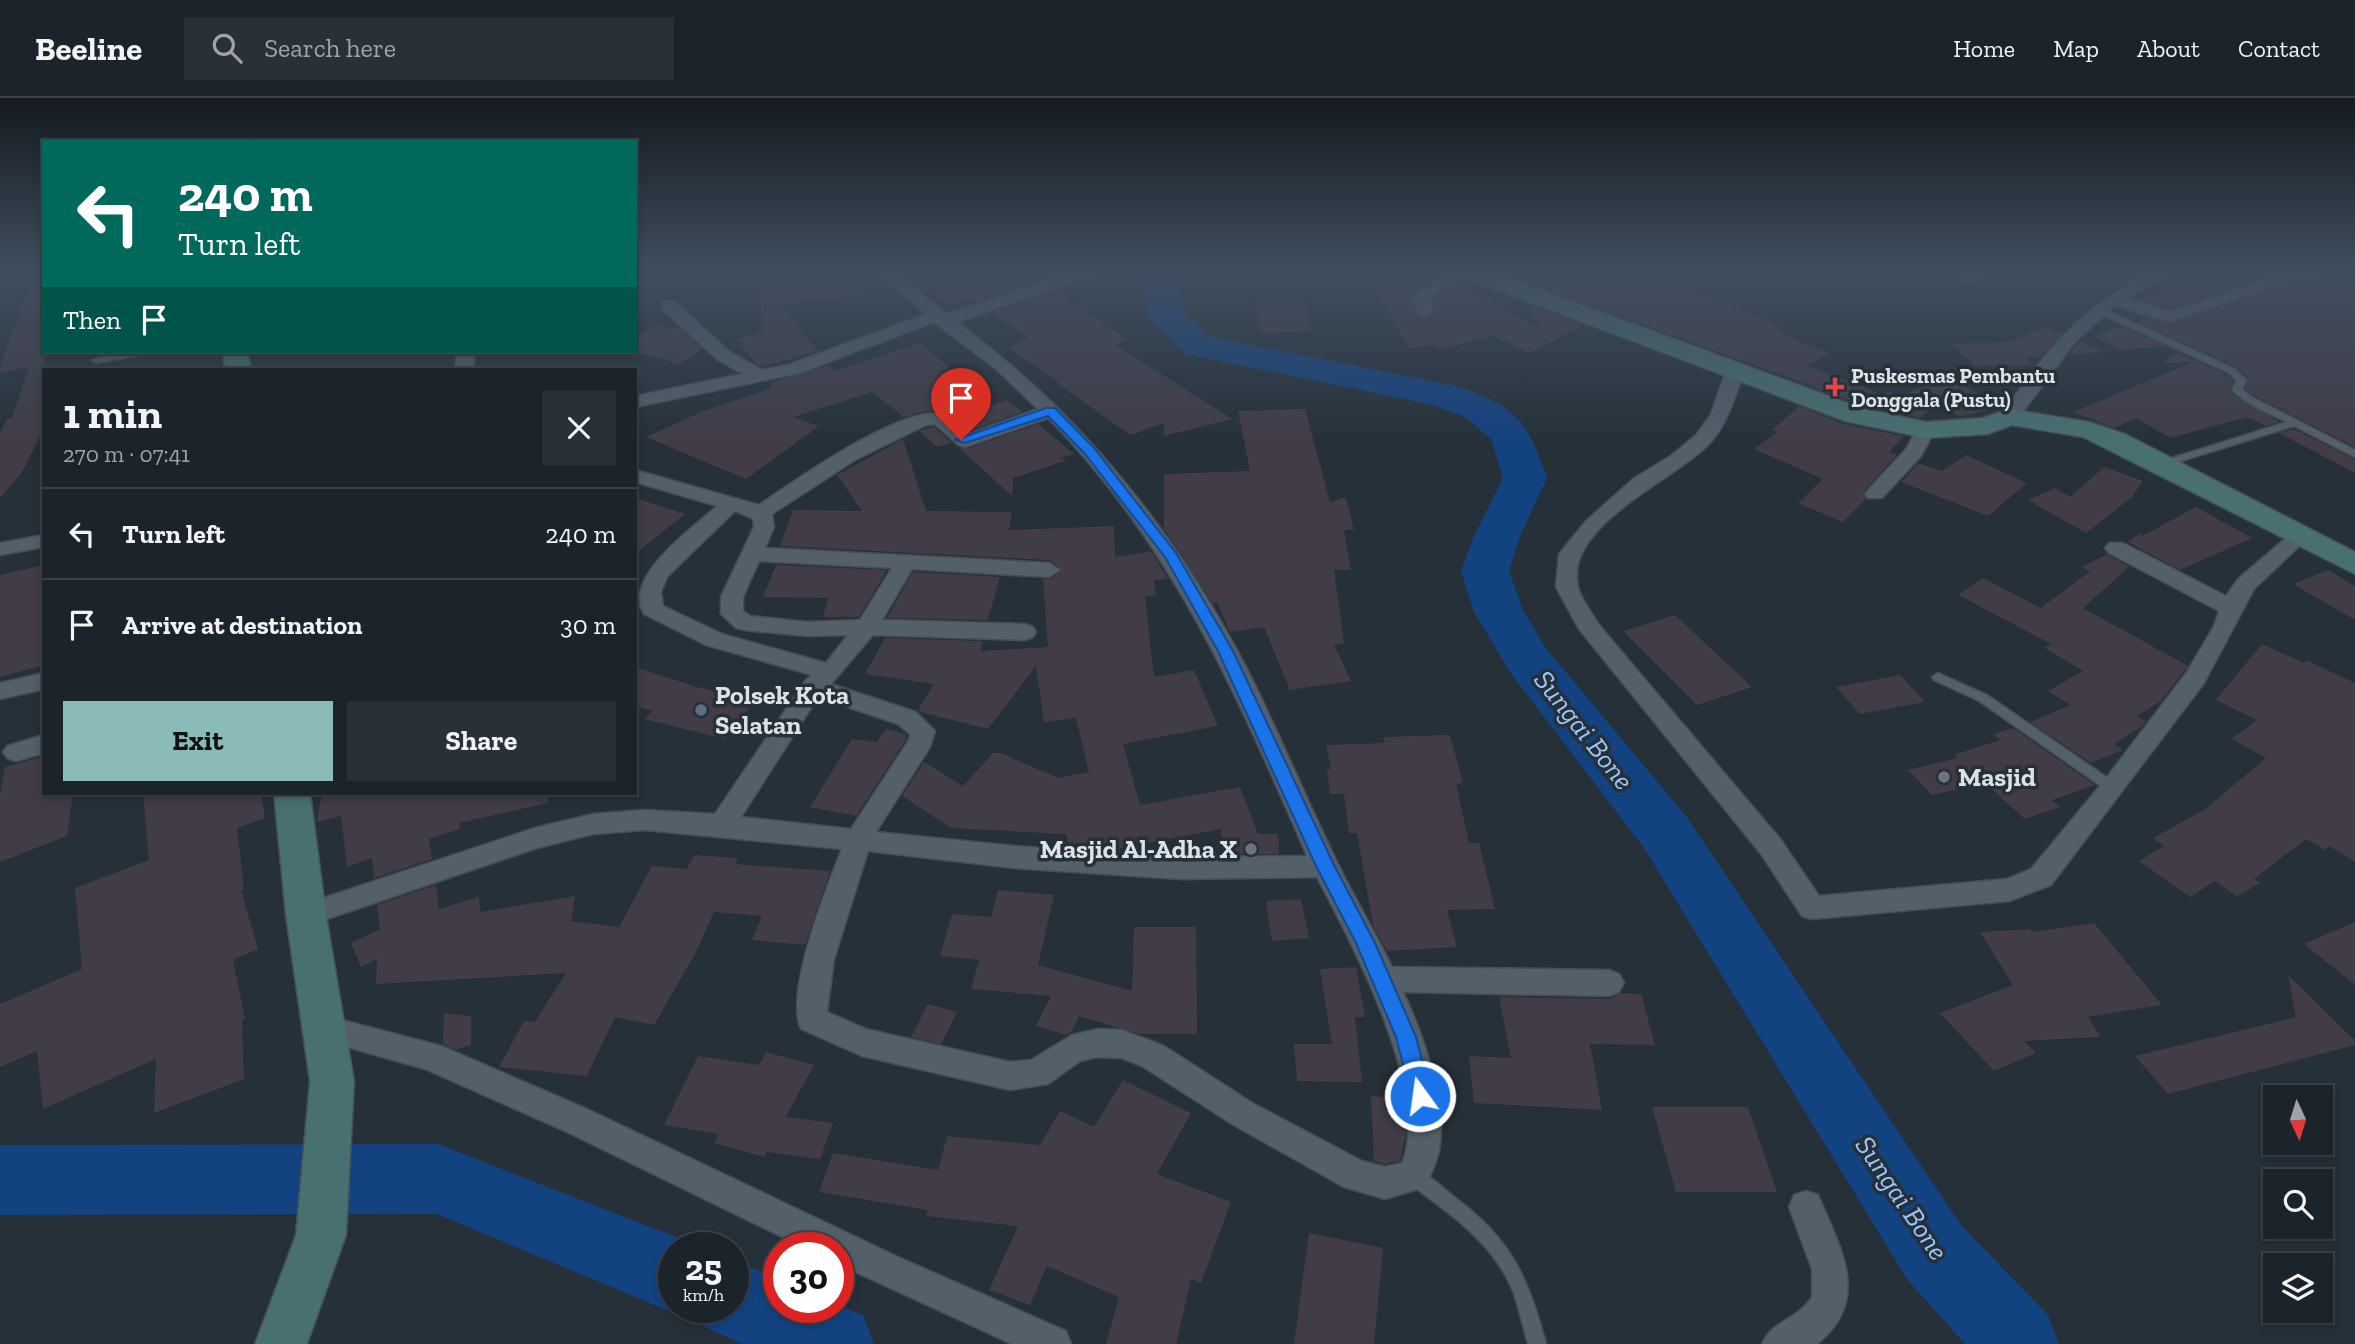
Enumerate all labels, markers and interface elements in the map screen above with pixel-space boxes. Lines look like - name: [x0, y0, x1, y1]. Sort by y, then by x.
- search box: [184, 17, 674, 80]
- text: Beeline: [35, 29, 142, 68]
- icon: search: [208, 29, 246, 67]
- text: Search here: [264, 32, 396, 64]
- text: Home: [1953, 34, 2015, 63]
- text: Map: [2053, 34, 2099, 63]
- text: About: [2137, 34, 2200, 63]
- text: Contact: [2238, 34, 2320, 63]
- text: 240 m: [178, 165, 313, 224]
- icon: left: [63, 168, 154, 259]
- text: Turn left: [178, 225, 300, 263]
- icon: arrive: [135, 301, 173, 339]
- text: Then: [63, 304, 121, 336]
- place label: Puskesmas Pembantu Donggala (Pustu): [1851, 363, 2055, 412]
- pin: [931, 368, 991, 440]
- marker: Puskesmas Pembantu Donggala (Pustu): [1825, 377, 1845, 397]
- icon: arrive: [942, 379, 980, 417]
- text: 1 min: [63, 388, 162, 439]
- button: close: [542, 391, 616, 465]
- text: 270 m · 07:41: [63, 440, 190, 468]
- icon: left: [63, 515, 101, 553]
- text: Turn left: [122, 518, 225, 550]
- text: 240 m: [545, 518, 616, 550]
- icon: arrive: [63, 606, 101, 644]
- text: Arrive at destination: [122, 609, 362, 641]
- text: 30 m: [560, 609, 616, 641]
- water label: Sungai Bone: [1527, 664, 1641, 796]
- place label: Polsek Kota Selatan: [715, 679, 849, 741]
- button: Exit: [63, 701, 333, 781]
- button: Share: [347, 701, 616, 781]
- marker: Polsek Kota Selatan: [693, 702, 709, 718]
- place label: Masjid: [1958, 761, 2036, 793]
- marker: Masjid: [1936, 769, 1952, 785]
- place label: Masjid Al-Adha X: [1040, 833, 1238, 865]
- marker: Masjid Al-Adha X: [1243, 841, 1259, 857]
- position arrow: [1383, 1059, 1457, 1133]
- north arrow: [2263, 1085, 2333, 1155]
- map controls: [2263, 1085, 2333, 1323]
- water label: Sungai Bone: [1848, 1130, 1956, 1266]
- button: search: [2263, 1169, 2333, 1239]
- speed limit sign: 30: [763, 1232, 854, 1323]
- text: 25: [685, 1247, 722, 1289]
- button: layers: [2263, 1253, 2333, 1323]
- text: km/h: [683, 1284, 724, 1306]

